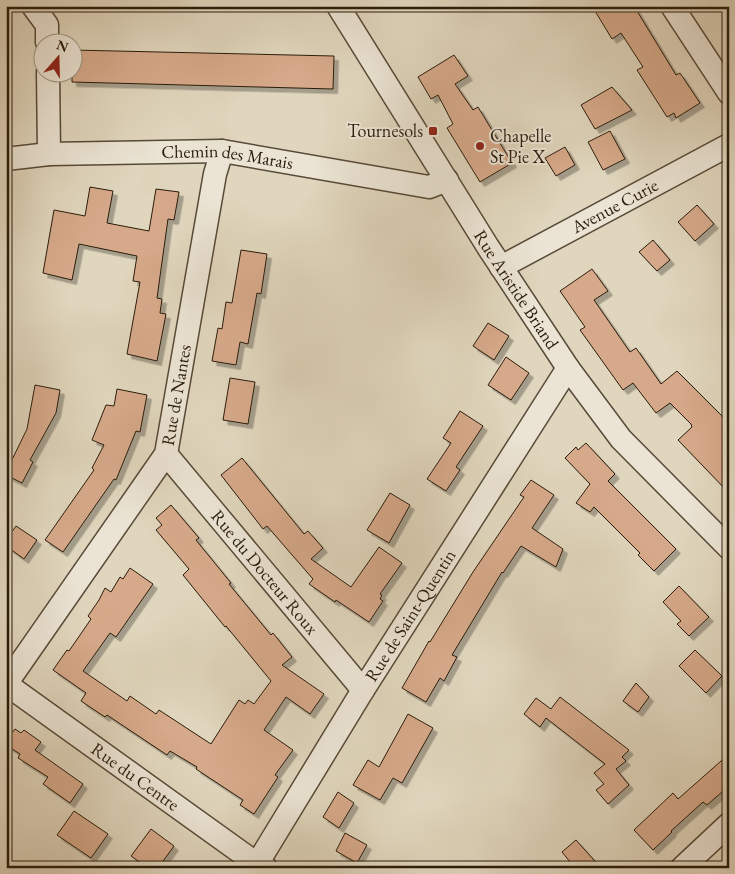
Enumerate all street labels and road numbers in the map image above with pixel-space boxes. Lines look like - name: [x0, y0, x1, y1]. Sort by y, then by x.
- street label: Chemin des Marais: [161, 139, 295, 174]
- street label: Avenue Curie: [566, 173, 662, 239]
- street label: Rue Aristide Briand: [469, 225, 565, 354]
- street label: Rue de Nantes: [156, 342, 196, 447]
- street label: Rue du Docteur Roux: [206, 505, 324, 639]
- street label: Rue de Saint-Quentin: [359, 545, 461, 686]
- street label: Rue du Centre: [87, 737, 184, 816]

